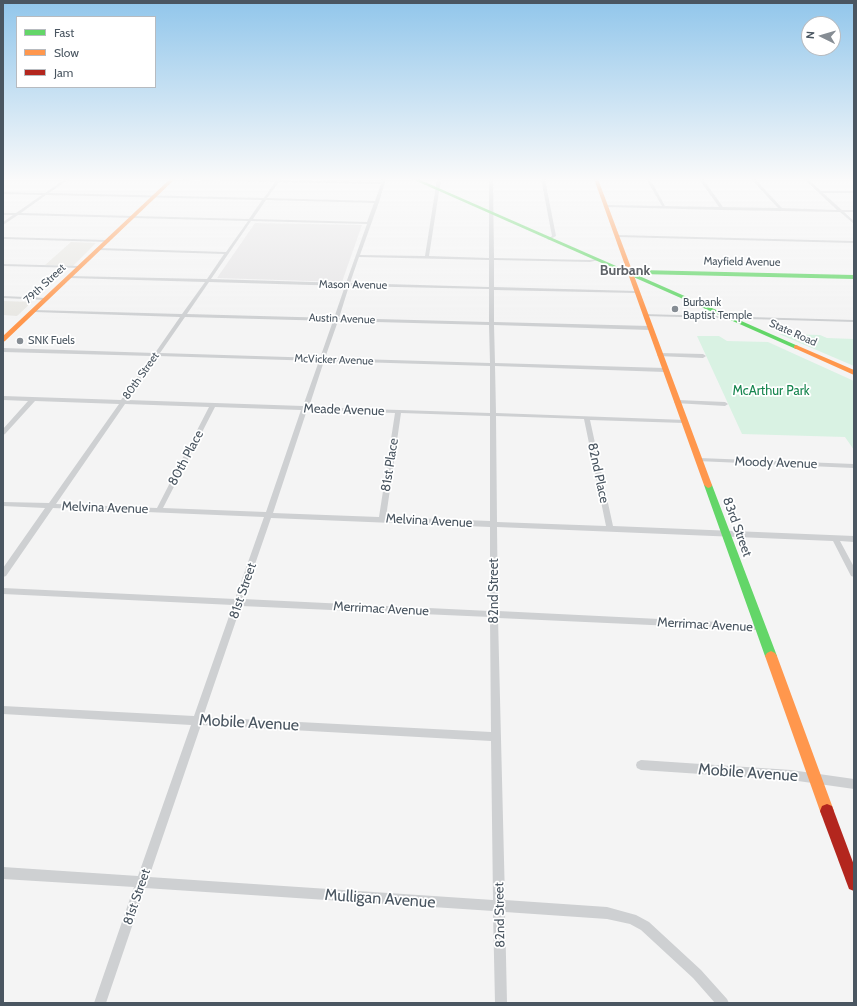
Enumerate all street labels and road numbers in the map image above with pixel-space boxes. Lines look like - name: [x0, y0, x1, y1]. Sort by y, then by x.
- street label: Mayfield Avenue: [703, 255, 781, 269]
- street label: 79th Street: [21, 261, 69, 307]
- street label: Mason Avenue: [319, 278, 387, 292]
- street label: Austin Avenue: [309, 311, 375, 327]
- street label: State Road: [767, 317, 819, 349]
- street label: 80th Street: [120, 350, 162, 402]
- street label: McVicker Avenue: [294, 352, 374, 368]
- street label: Meade Avenue: [303, 401, 385, 419]
- street label: 80th Place: [165, 428, 207, 488]
- street label: 81st Place: [378, 437, 402, 493]
- street label: 82nd Place: [584, 441, 612, 505]
- street label: Moody Avenue: [734, 454, 818, 472]
- street label: 83rd Street: [719, 495, 755, 559]
- street label: Melvina Avenue: [61, 499, 149, 517]
- street label: Melvina Avenue: [385, 511, 473, 531]
- street label: 82nd Street: [486, 558, 502, 624]
- street label: 81st Street: [226, 561, 260, 621]
- street label: Merrimac Avenue: [333, 599, 429, 619]
- street label: Merrimac Avenue: [657, 615, 753, 635]
- street label: Mobile Avenue: [199, 711, 299, 735]
- street label: Mobile Avenue: [697, 760, 799, 786]
- street label: 81st Street: [120, 867, 154, 927]
- street label: 82nd Street: [492, 882, 508, 948]
- street label: Mulligan Avenue: [324, 886, 436, 912]

